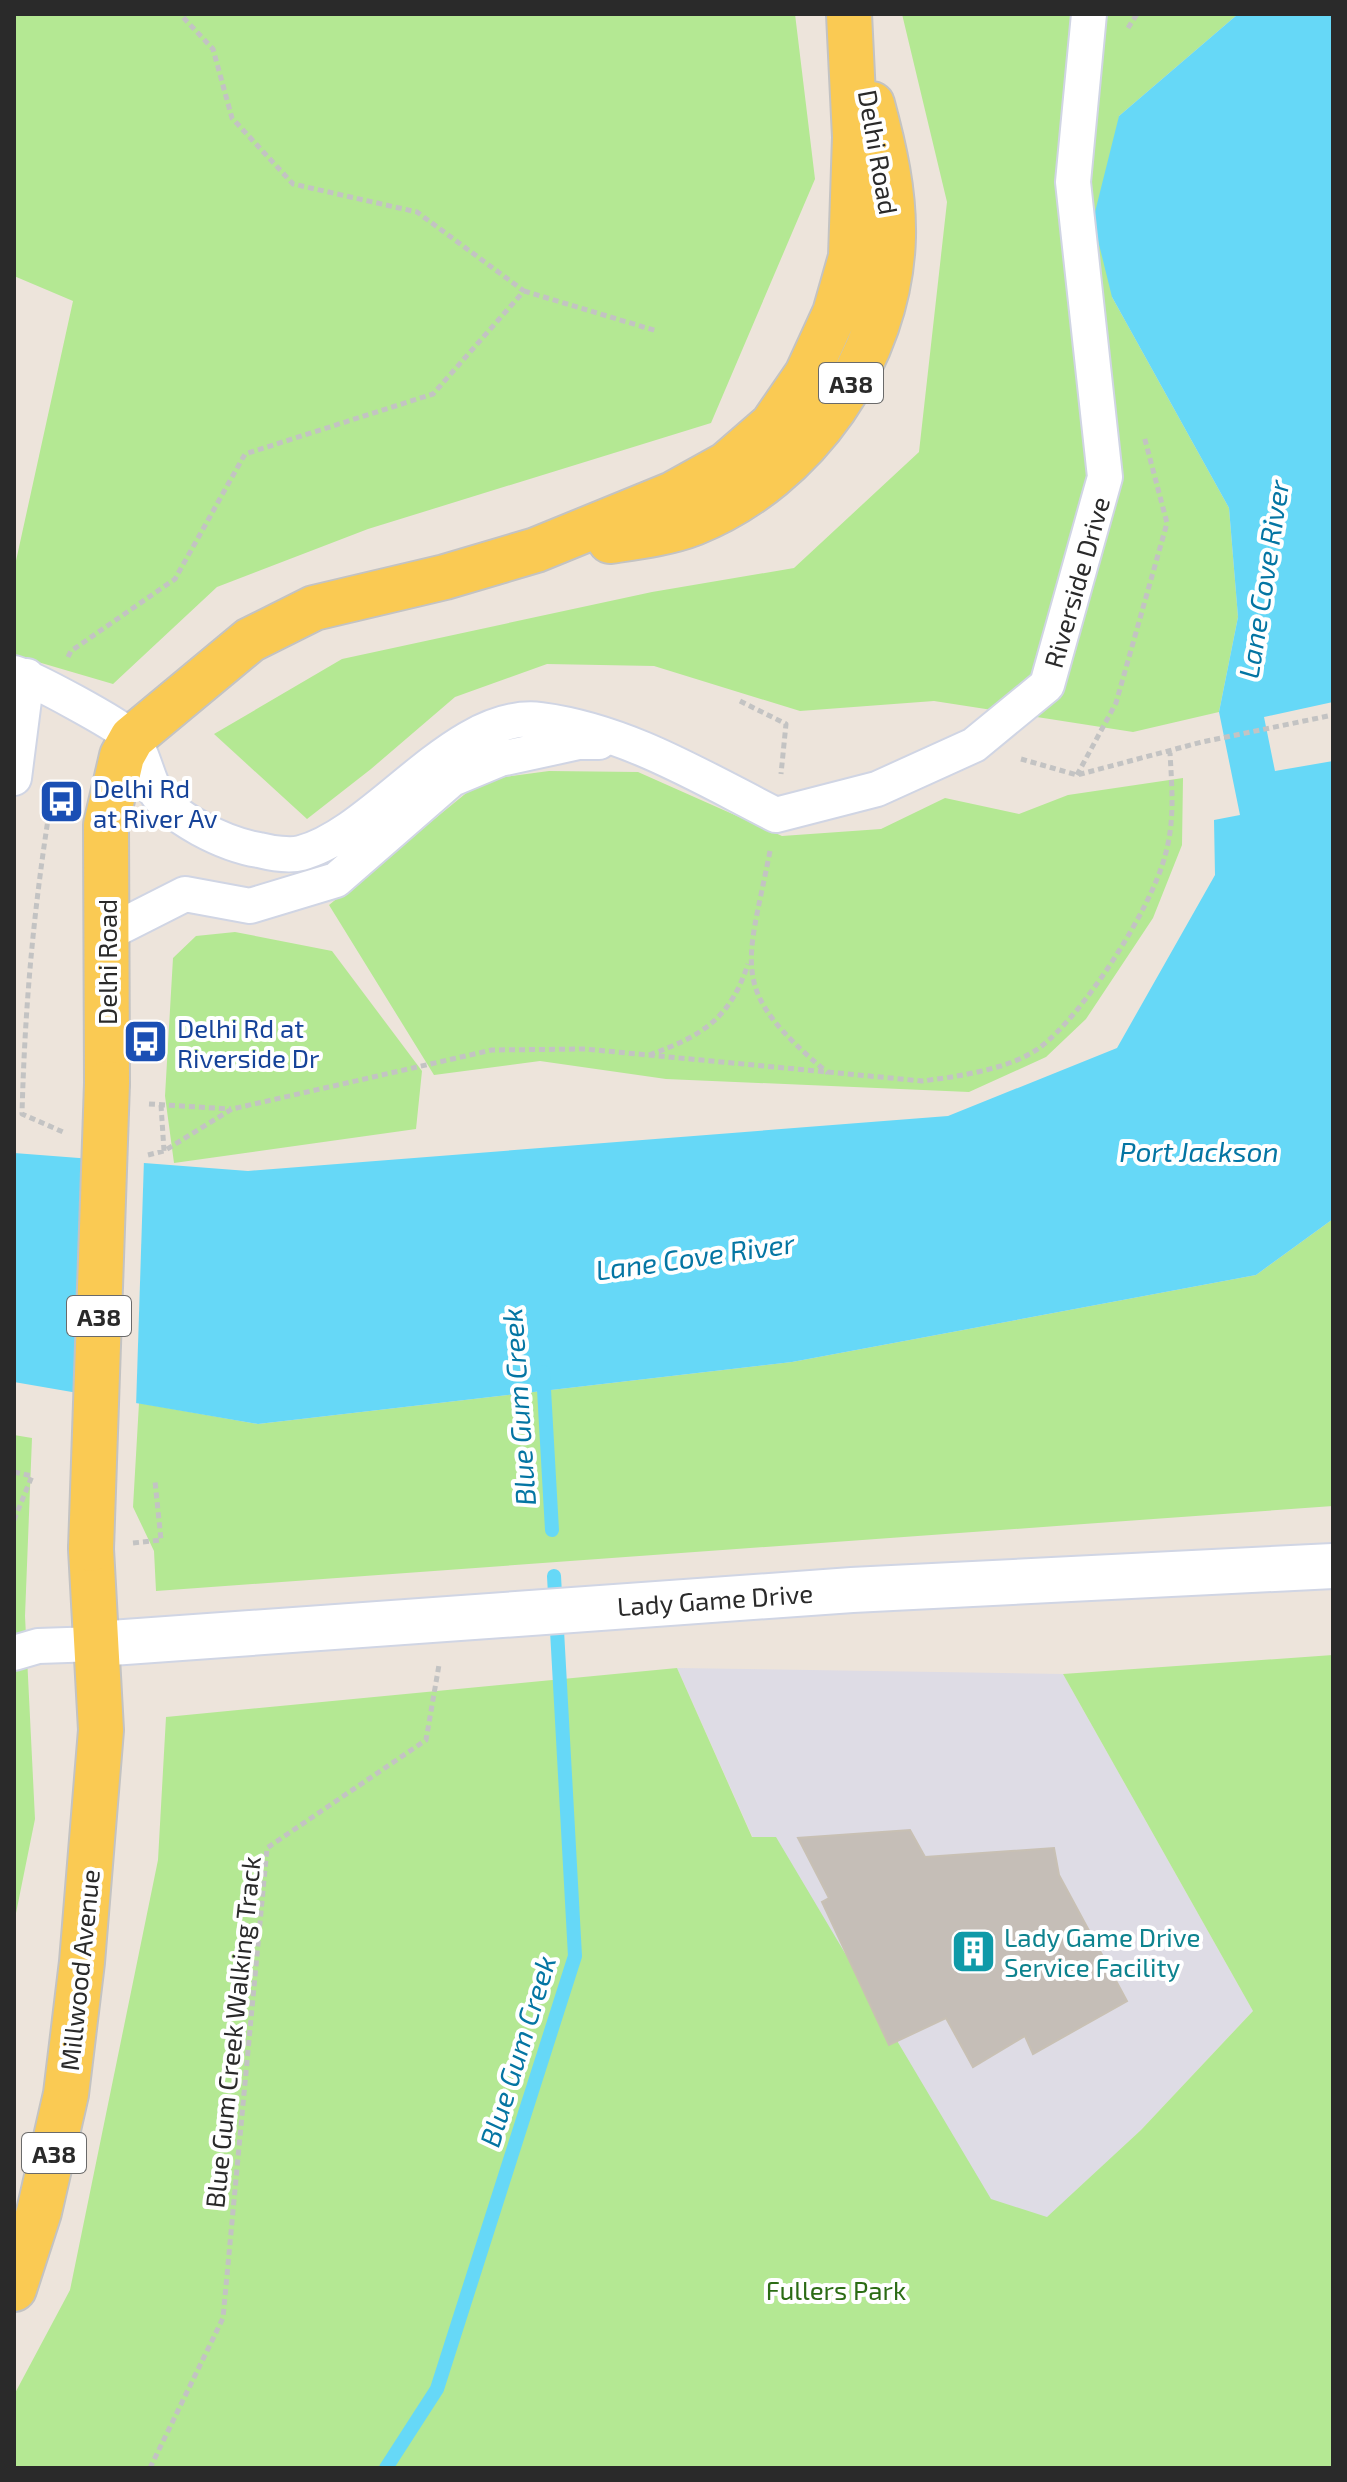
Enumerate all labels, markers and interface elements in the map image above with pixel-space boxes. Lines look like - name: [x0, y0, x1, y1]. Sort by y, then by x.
- street label: Delhi Road: [853, 87, 905, 217]
- road number: A38: [819, 363, 883, 403]
- water label: Lane Cove River: [1231, 477, 1296, 681]
- street label: Riverside Drive: [1037, 493, 1115, 671]
- place label: Delhi Rd at River Av: [93, 772, 218, 833]
- bus stop icon: Delhi Rd at River Av: [38, 778, 86, 826]
- street label: Delhi Road: [91, 899, 122, 1025]
- place label: Delhi Rd at Riverside Dr: [177, 1012, 320, 1073]
- bus stop icon: Delhi Rd at Riverside Dr: [122, 1018, 170, 1066]
- water label: Port Jackson: [1119, 1134, 1279, 1168]
- water label: Lane Cove River: [593, 1225, 797, 1287]
- road number: A38: [67, 1296, 131, 1336]
- water label: Blue Gum Creek: [494, 1307, 542, 1507]
- street label: Lady Game Drive: [616, 1577, 814, 1621]
- street label: Blue Gum Creek Walking Track: [198, 1855, 266, 2209]
- street label: Millwood Avenue: [53, 1868, 105, 2072]
- place label: Lady Game Drive Service Facility: [1004, 1921, 1200, 1982]
- building icon: Lady Game Drive Service Facility: [949, 1927, 997, 1975]
- water label: Blue Gum Creek: [472, 1951, 562, 2151]
- road number: A38: [22, 2133, 86, 2173]
- park label: Fullers Park: [766, 2274, 906, 2305]

